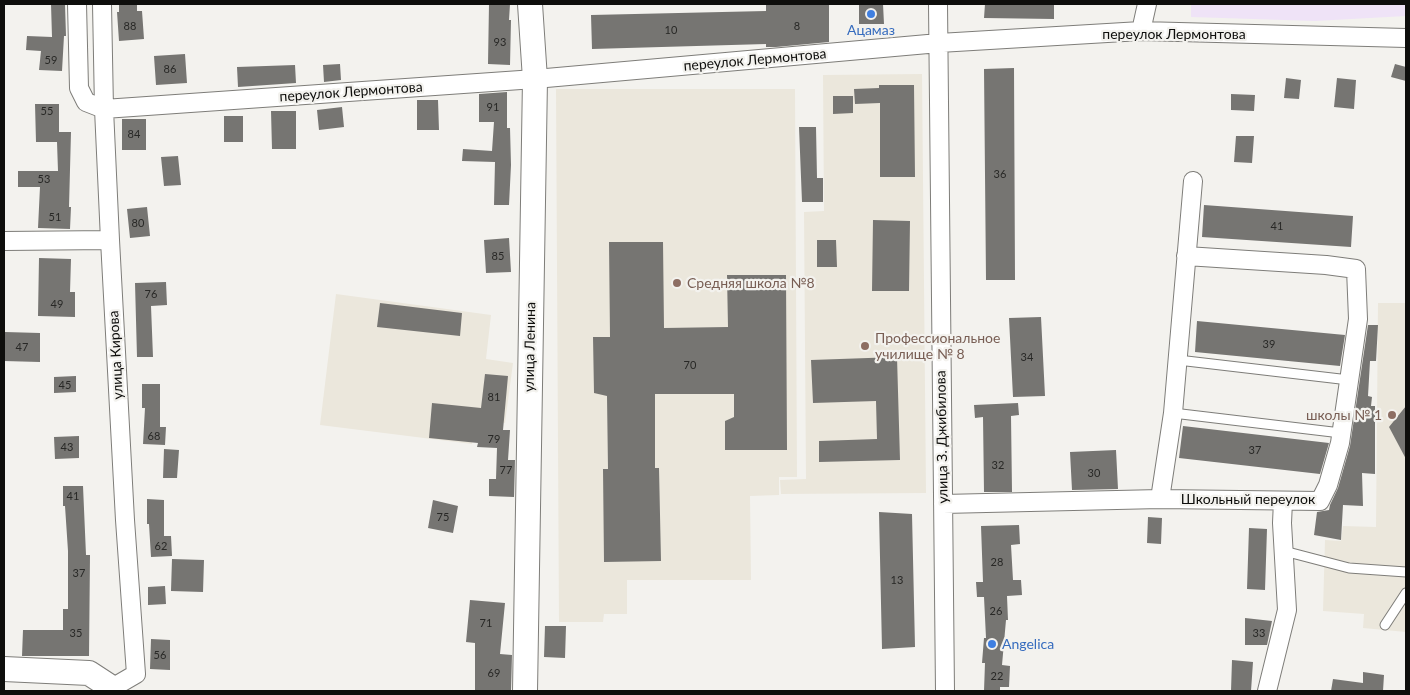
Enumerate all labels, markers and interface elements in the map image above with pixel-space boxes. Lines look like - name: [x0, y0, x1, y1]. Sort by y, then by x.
- marker: Ацамаз: [865, 8, 877, 20]
- house number: 88: [124, 19, 136, 33]
- house number: 8: [794, 19, 800, 33]
- place label: Ацамаз: [847, 22, 895, 38]
- house number: 10: [665, 23, 677, 37]
- street label: переулок Лермонтова: [1102, 26, 1246, 42]
- house number: 93: [494, 35, 506, 49]
- street label: переулок Лермонтова: [683, 45, 827, 75]
- house number: 59: [45, 53, 57, 67]
- house number: 86: [164, 62, 176, 76]
- street label: переулок Лермонтова: [279, 79, 423, 105]
- house number: 91: [487, 100, 499, 114]
- house number: 55: [41, 104, 53, 118]
- house number: 84: [128, 127, 140, 141]
- house number: 36: [994, 167, 1006, 181]
- house number: 53: [38, 172, 50, 186]
- house number: 51: [49, 210, 61, 224]
- house number: 80: [132, 216, 144, 230]
- house number: 41: [1271, 219, 1283, 233]
- house number: 85: [492, 249, 504, 263]
- place label: Средняя школа №8: [687, 275, 815, 291]
- marker: Средняя школа №8: [671, 277, 683, 289]
- house number: 76: [145, 287, 157, 301]
- house number: 49: [51, 297, 63, 311]
- street label: улица Ленина: [521, 302, 539, 392]
- street label: улица Кирова: [105, 310, 127, 400]
- place label: Профессиональное училище № 8: [875, 330, 1000, 362]
- house number: 39: [1263, 337, 1275, 351]
- house number: 47: [16, 340, 28, 354]
- marker: Профессиональное училище № 8: [859, 340, 871, 352]
- house number: 34: [1021, 350, 1033, 364]
- house number: 70: [684, 358, 696, 372]
- street label: улица З. Джибилова: [932, 370, 952, 504]
- house number: 45: [59, 378, 71, 392]
- house number: 81: [488, 390, 500, 404]
- place label: школы № 1: [1306, 407, 1382, 423]
- marker: школы № 1: [1386, 409, 1398, 421]
- house number: 68: [148, 429, 160, 443]
- house number: 79: [488, 432, 500, 446]
- house number: 43: [61, 440, 73, 454]
- house number: 37: [1249, 443, 1261, 457]
- house number: 32: [992, 458, 1004, 472]
- house number: 77: [500, 463, 512, 477]
- house number: 30: [1088, 466, 1100, 480]
- house number: 41: [67, 489, 79, 503]
- street label: Школьный переулок: [1181, 491, 1315, 507]
- house number: 75: [437, 510, 449, 524]
- house number: 62: [155, 539, 167, 553]
- house number: 28: [991, 555, 1003, 569]
- house number: 37: [73, 566, 85, 580]
- house number: 13: [891, 573, 903, 587]
- house number: 26: [990, 604, 1002, 618]
- house number: 71: [480, 616, 492, 630]
- house number: 35: [70, 626, 82, 640]
- house number: 33: [1253, 626, 1265, 640]
- place label: Angelica: [1002, 636, 1054, 652]
- marker: Angelica: [986, 638, 998, 650]
- house number: 56: [154, 648, 166, 662]
- house number: 69: [488, 666, 500, 680]
- house number: 22: [991, 669, 1003, 683]

